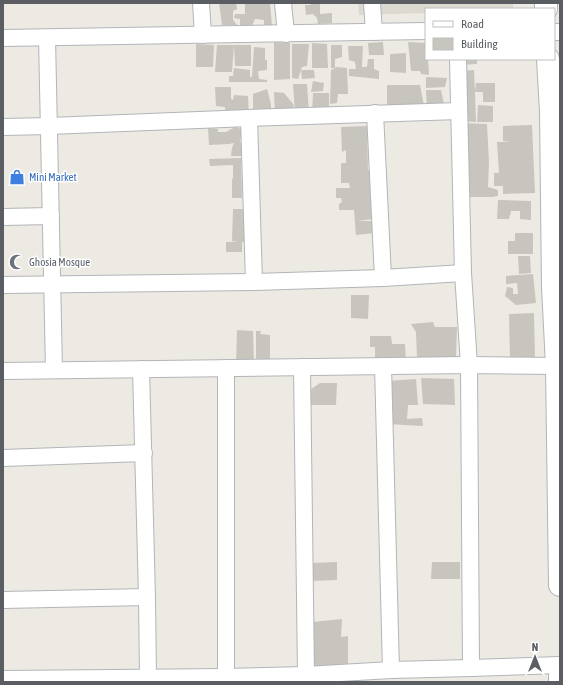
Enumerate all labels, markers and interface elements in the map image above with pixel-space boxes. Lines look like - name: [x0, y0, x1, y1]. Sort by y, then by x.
- legend: [425, 8, 555, 60]
- text: Road: [461, 17, 484, 31]
- text: Building: [461, 37, 499, 51]
- shop icon: Mini Market: [8, 168, 26, 186]
- place label: Mini Market: [29, 171, 77, 183]
- mosque icon: Ghosia Mosque: [8, 253, 26, 271]
- place label: Ghosia Mosque: [29, 256, 90, 268]
- north arrow: [515, 637, 555, 677]
- text: N: [532, 641, 538, 653]

